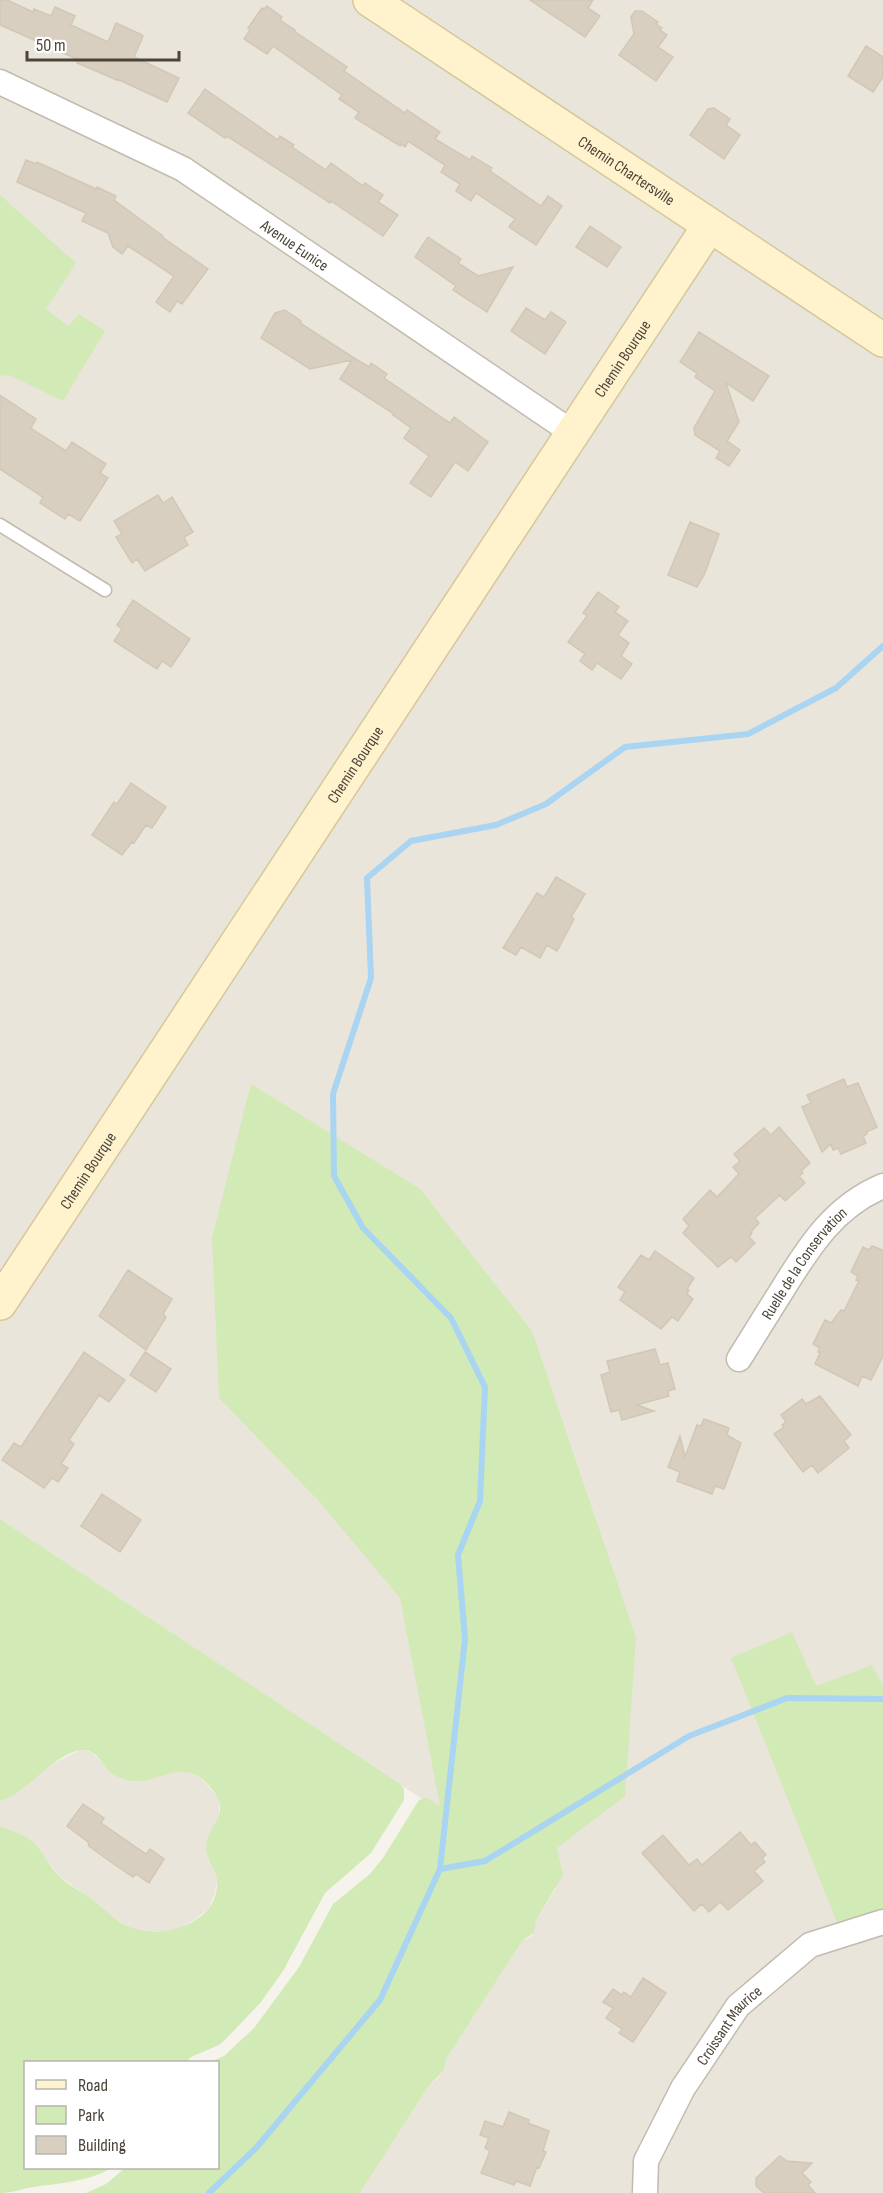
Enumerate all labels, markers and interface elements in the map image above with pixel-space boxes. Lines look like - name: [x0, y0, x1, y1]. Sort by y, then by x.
- scale bar: [27, 24, 178, 62]
- text: 50 m: [36, 35, 66, 56]
- street label: Chemin Chartersville: [574, 132, 678, 210]
- street label: Avenue Eunice: [256, 216, 332, 276]
- street label: Chemin Bourque: [591, 317, 655, 401]
- street label: Chemin Bourque: [324, 723, 388, 807]
- street label: Chemin Bourque: [56, 1129, 121, 1213]
- street label: Ruelle de la Conservation: [758, 1204, 851, 1323]
- street label: Croissant Maurice: [693, 1982, 766, 2069]
- legend: [24, 2061, 219, 2169]
- text: Road: [78, 2075, 108, 2096]
- text: Park: [78, 2105, 104, 2126]
- text: Building: [78, 2135, 126, 2156]

